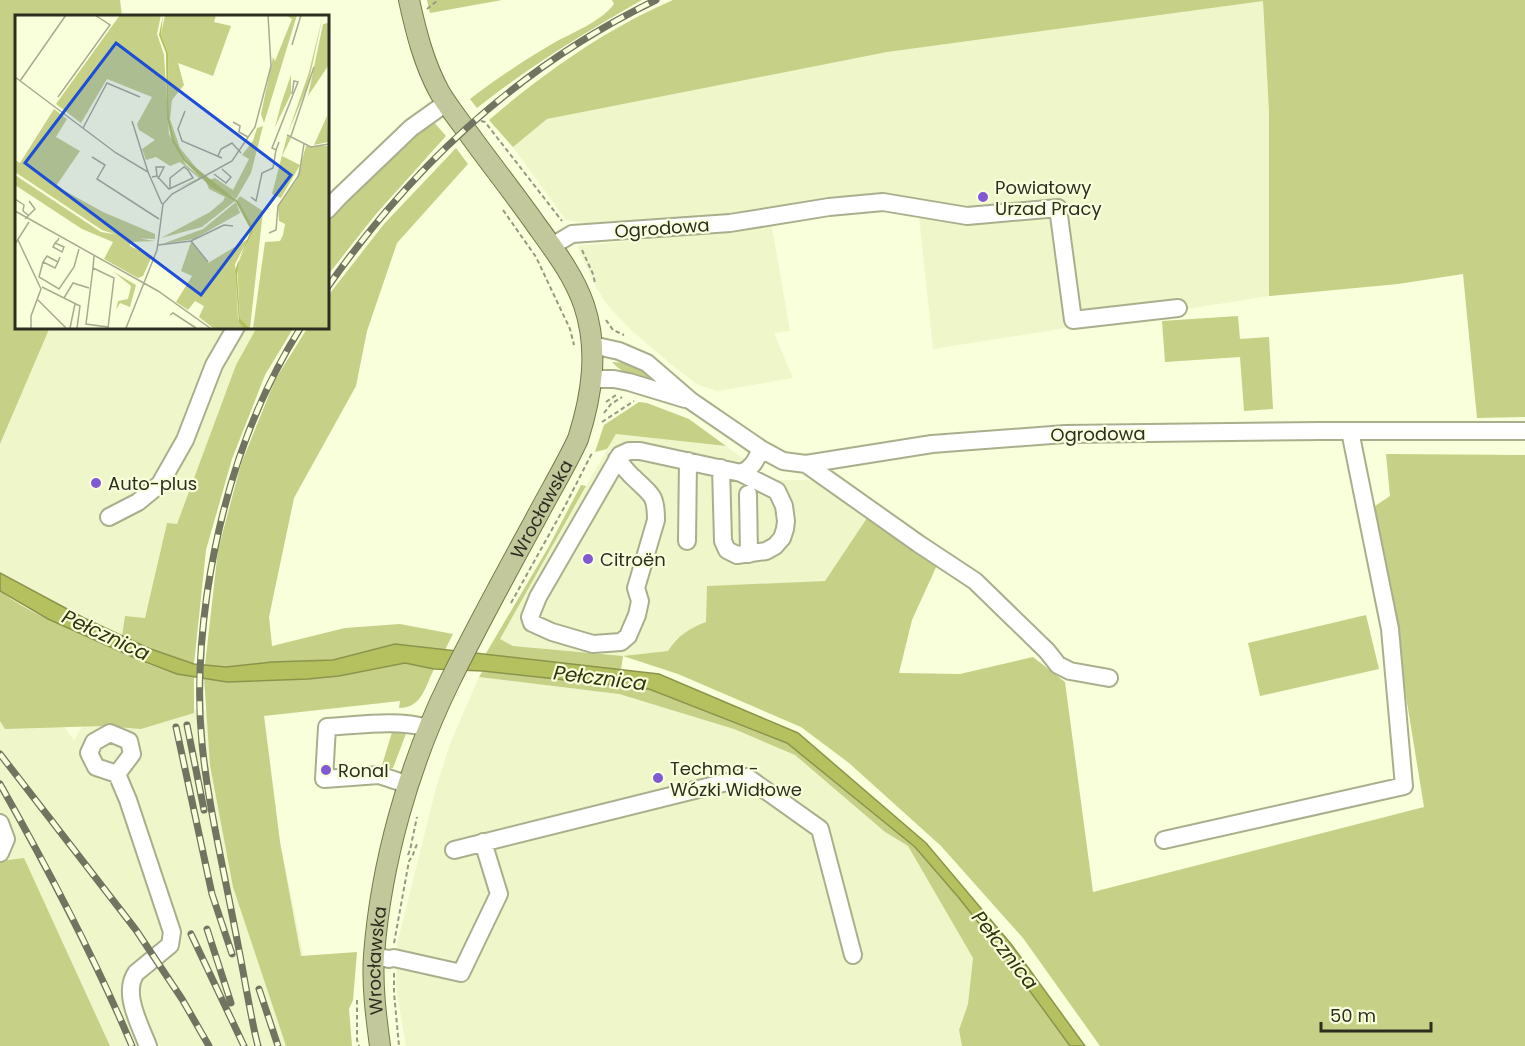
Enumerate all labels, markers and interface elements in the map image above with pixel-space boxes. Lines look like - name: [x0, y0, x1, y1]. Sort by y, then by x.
- inset map: [15, 15, 328, 328]
- place label: Powiatowy Urzad Pracy: [995, 175, 1102, 221]
- marker: Powiatowy Urzad Pracy: [976, 190, 990, 204]
- street label: Ogrodowa: [614, 212, 710, 244]
- street label: Ogrodowa: [1050, 421, 1146, 447]
- street label: Wrocławska: [504, 455, 578, 563]
- place label: Auto-plus: [108, 471, 197, 496]
- marker: Auto-plus: [89, 476, 103, 490]
- place label: Citroën: [600, 547, 666, 572]
- marker: Citroën: [581, 552, 595, 566]
- water label: Pełcznica: [58, 603, 154, 667]
- water label: Pełcznica: [552, 658, 648, 698]
- place label: Techma - Wózki Widłowe: [670, 756, 802, 802]
- place label: Ronal: [338, 758, 389, 783]
- marker: Ronal: [319, 763, 333, 777]
- marker: Techma - Wózki Widłowe: [651, 771, 665, 785]
- street label: Wrocławska: [361, 904, 392, 1016]
- water label: Pełcznica: [965, 904, 1045, 996]
- scale bar: [1321, 995, 1430, 1033]
- text: 50 m: [1330, 1003, 1376, 1028]

